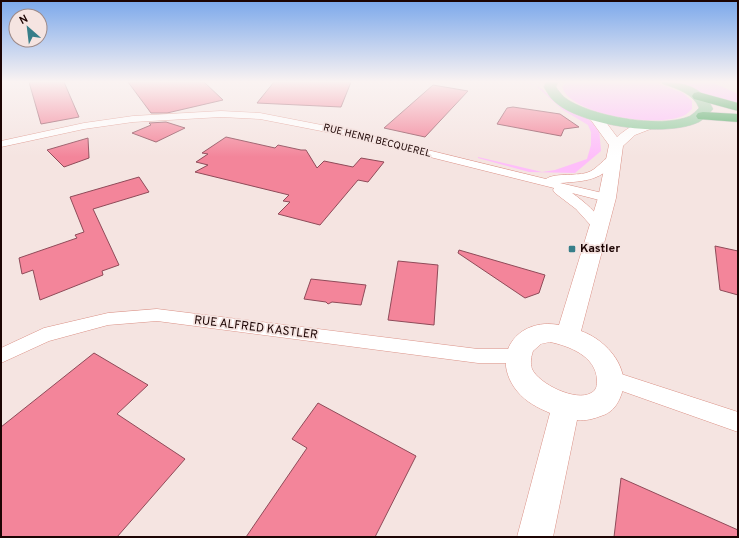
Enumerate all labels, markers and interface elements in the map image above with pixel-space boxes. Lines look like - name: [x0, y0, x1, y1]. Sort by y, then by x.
- north arrow: [8, 8, 48, 48]
- text: N: [17, 12, 31, 28]
- street label: RUE HENRI BECQUEREL: [322, 121, 433, 161]
- place label: Kastler: [580, 241, 620, 257]
- marker: Kastler: [567, 244, 577, 254]
- street label: RUE ALFRED KASTLER: [193, 312, 319, 344]

